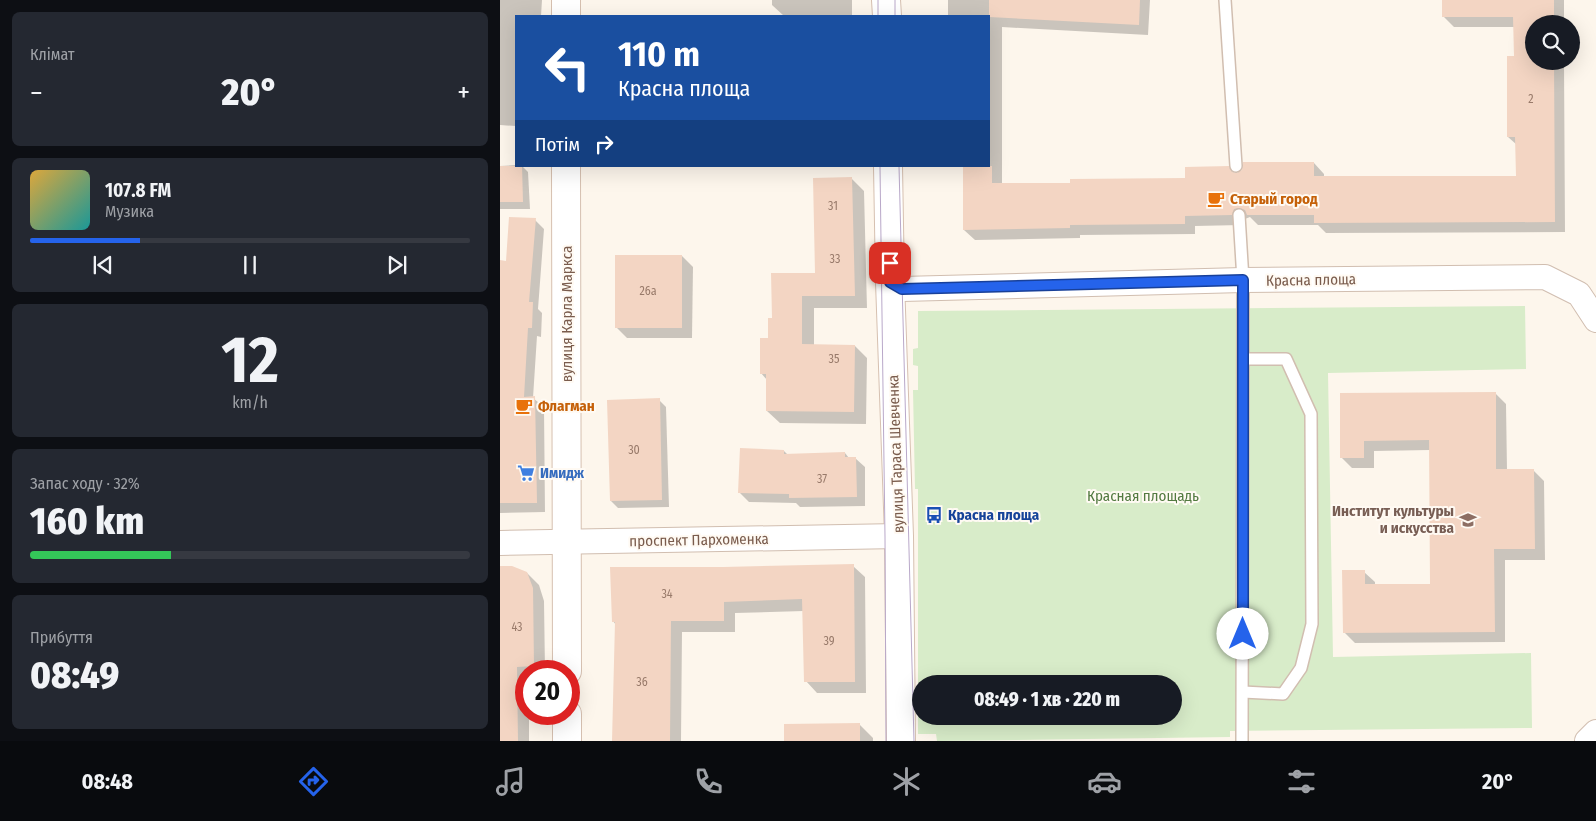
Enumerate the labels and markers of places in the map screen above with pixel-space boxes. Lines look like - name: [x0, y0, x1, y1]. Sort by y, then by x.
- cafe icon: Старый город: [1206, 189, 1226, 209]
- place label: Старый город: [1230, 190, 1318, 208]
- pin: [869, 242, 911, 284]
- cafe icon: Флагман: [514, 396, 534, 416]
- place label: Флагман: [538, 397, 595, 415]
- supermarket icon: Имидж: [516, 463, 536, 483]
- place label: Имидж: [540, 464, 585, 482]
- place label: Институт культуры и искусства: [1332, 502, 1455, 537]
- bus stop icon: Красна площа: [924, 505, 944, 525]
- place label: Красна площа: [948, 506, 1040, 524]
- school or university icon: Институт культуры и искусства: [1458, 510, 1478, 530]

